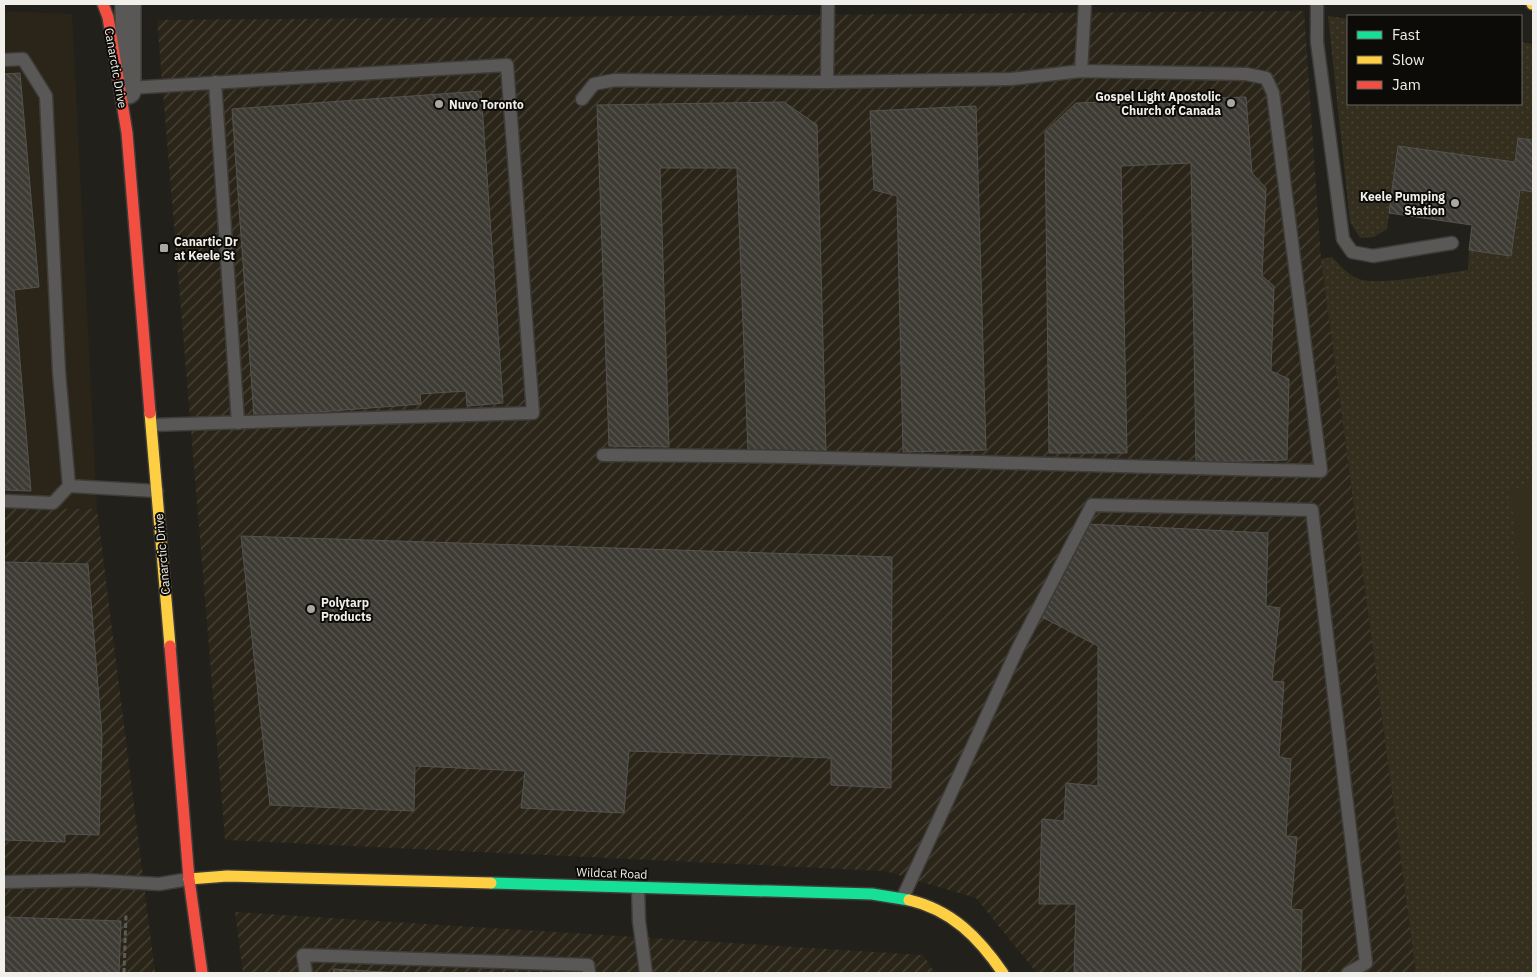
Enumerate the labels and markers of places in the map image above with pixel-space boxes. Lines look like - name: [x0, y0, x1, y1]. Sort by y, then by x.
- place label: Gospel Light Apostolic Church of Canada: [1095, 89, 1221, 118]
- place label: Nuvo Toronto: [449, 97, 524, 112]
- marker: Gospel Light Apostolic Church of Canada: [1225, 97, 1237, 109]
- marker: Nuvo Toronto: [433, 98, 445, 110]
- place label: Keele Pumping Station: [1360, 189, 1445, 218]
- marker: Keele Pumping Station: [1449, 197, 1461, 209]
- place label: Canartic Dr at Keele St: [174, 234, 238, 263]
- marker: Canartic Dr at Keele St: [158, 242, 170, 254]
- place label: Polytarp Products: [321, 595, 372, 624]
- marker: Polytarp Products: [305, 603, 317, 615]

